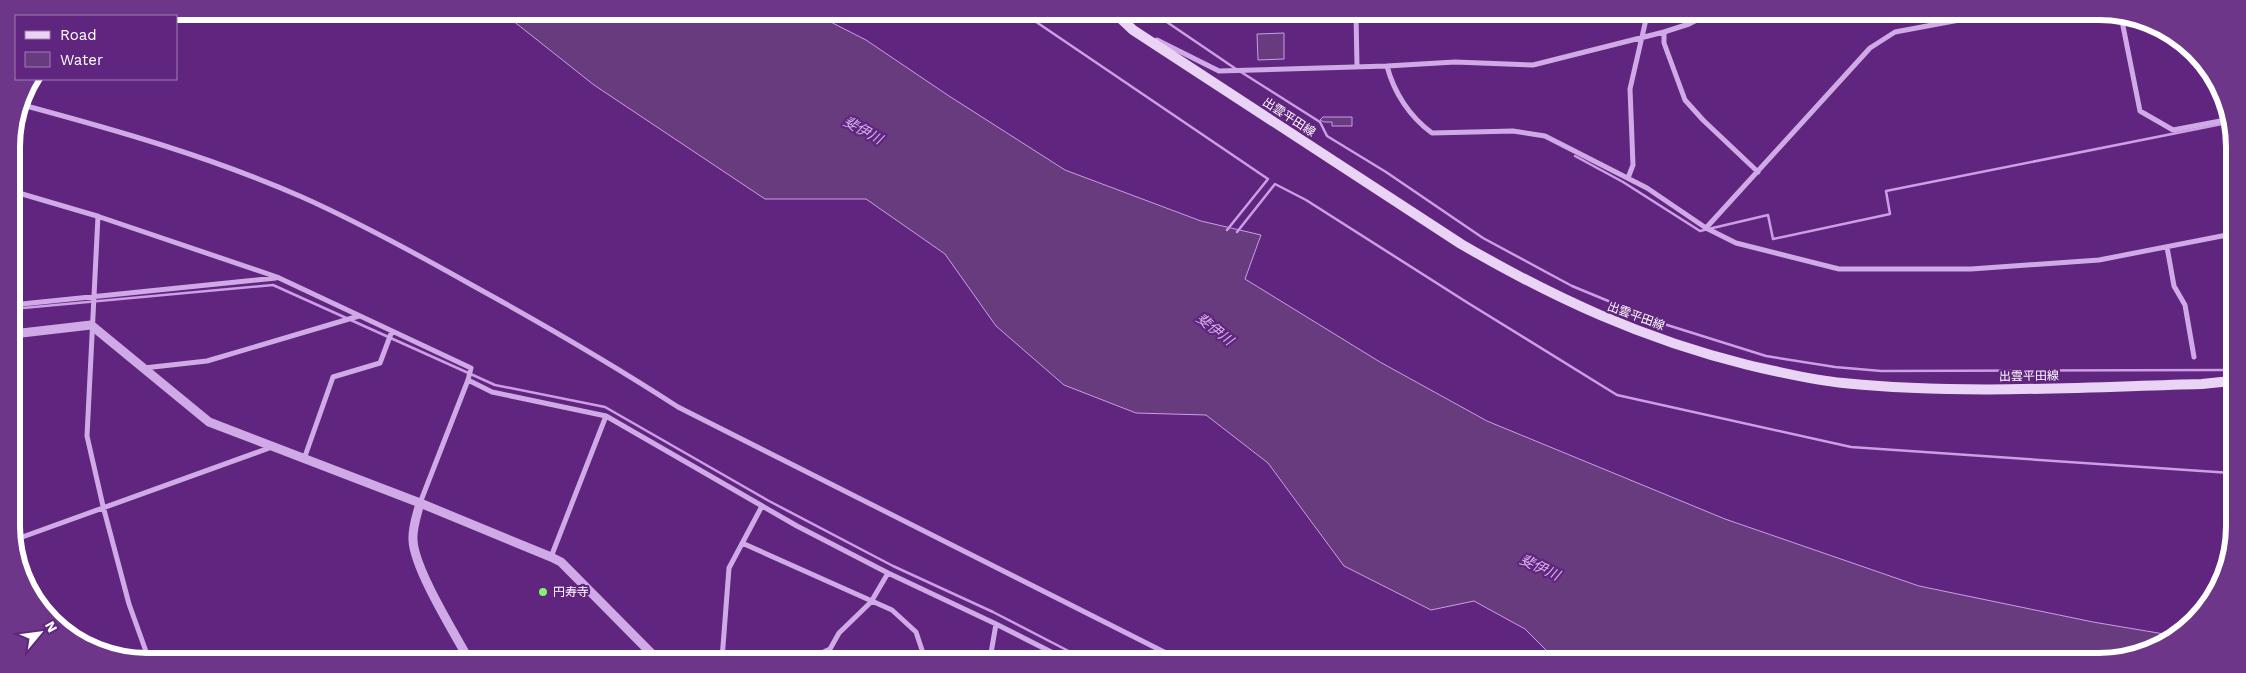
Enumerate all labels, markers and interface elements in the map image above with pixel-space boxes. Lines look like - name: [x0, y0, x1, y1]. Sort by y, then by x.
- legend: [15, 15, 178, 80]
- text: Road: [60, 26, 97, 44]
- text: Water: [60, 51, 103, 69]
- street label: 出雲平田線: [1260, 95, 1318, 139]
- water label: 斐伊川: [841, 113, 887, 148]
- street label: 出雲平田線: [1605, 299, 1667, 333]
- water label: 斐伊川: [1194, 310, 1238, 349]
- street label: 出雲平田線: [1999, 368, 2059, 384]
- water label: 斐伊川: [1518, 551, 1564, 584]
- place label: 円寿寺: [553, 585, 589, 599]
- marker: 円寿寺: [537, 586, 549, 598]
- north arrow: [15, 608, 65, 658]
- text: N: [42, 618, 61, 635]

